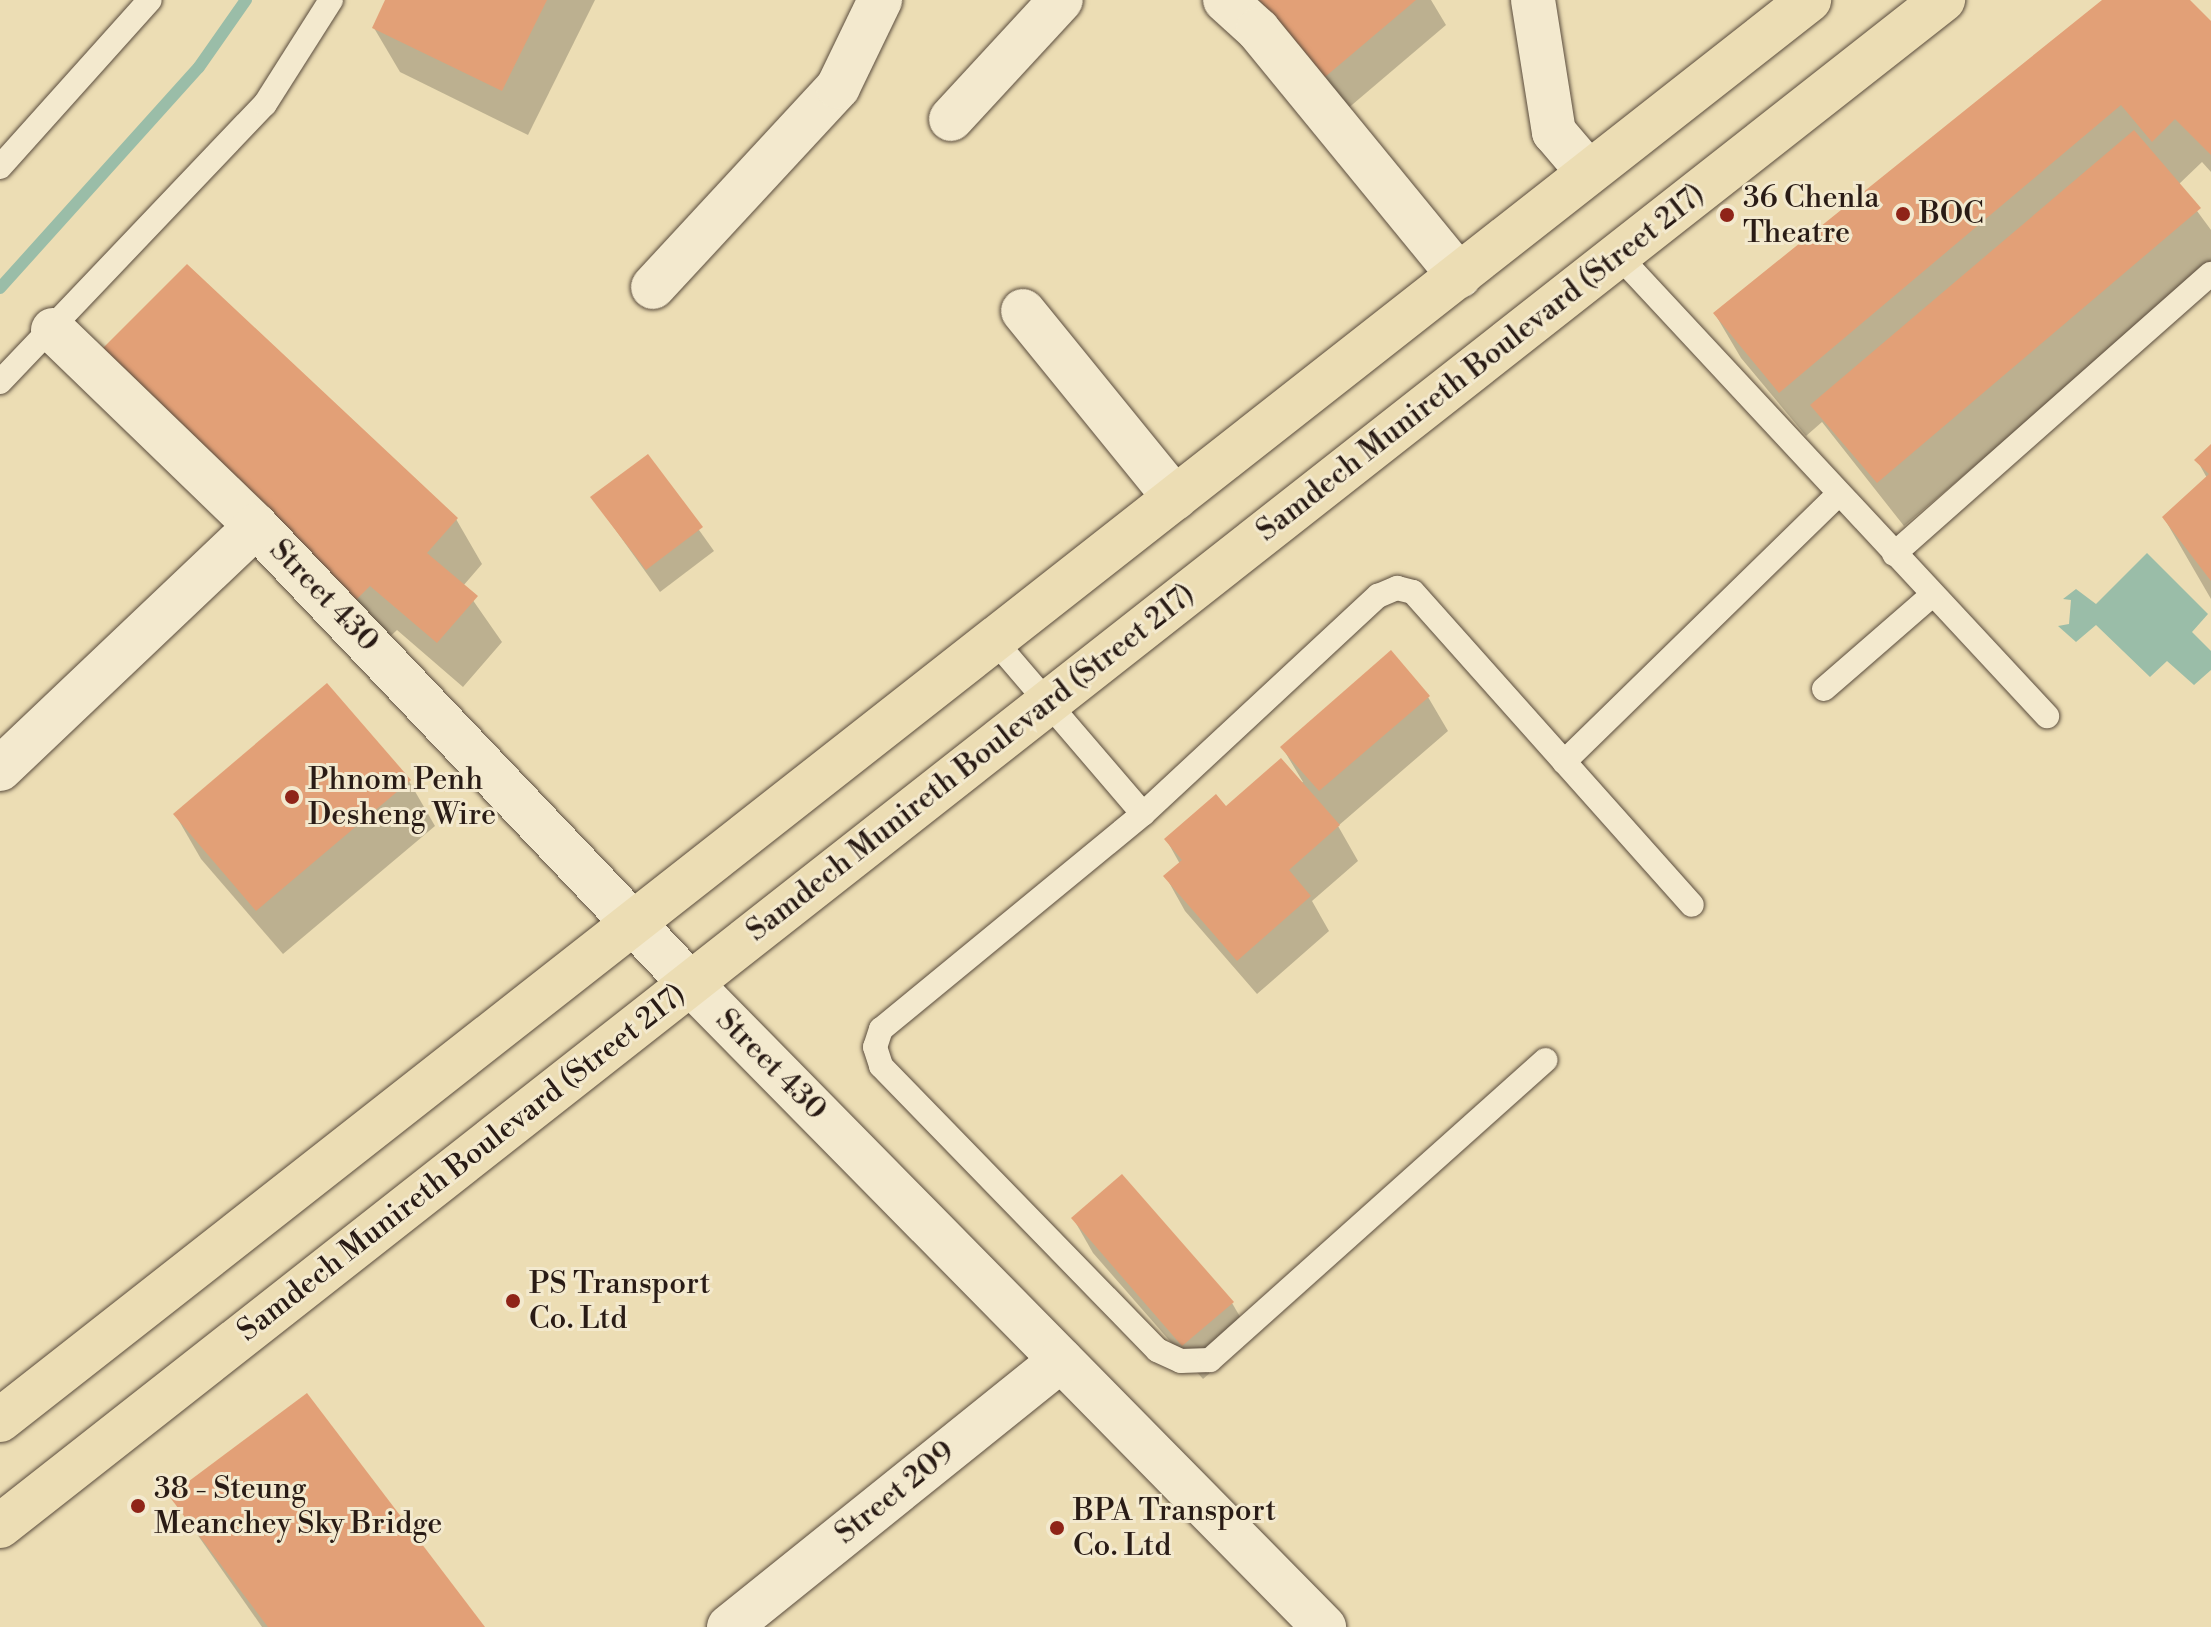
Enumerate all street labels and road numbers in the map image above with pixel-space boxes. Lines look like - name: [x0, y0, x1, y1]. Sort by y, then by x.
- street label: Samdech Munireth Boulevard (Street 217): [1250, 177, 1712, 549]
- street label: Street 430: [262, 532, 386, 660]
- street label: Samdech Munireth Boulevard (Street 217): [740, 577, 1202, 949]
- street label: Samdech Munireth Boulevard (Street 217): [231, 977, 693, 1349]
- street label: Street 430: [708, 1002, 834, 1128]
- street label: Street 209: [828, 1434, 962, 1552]

